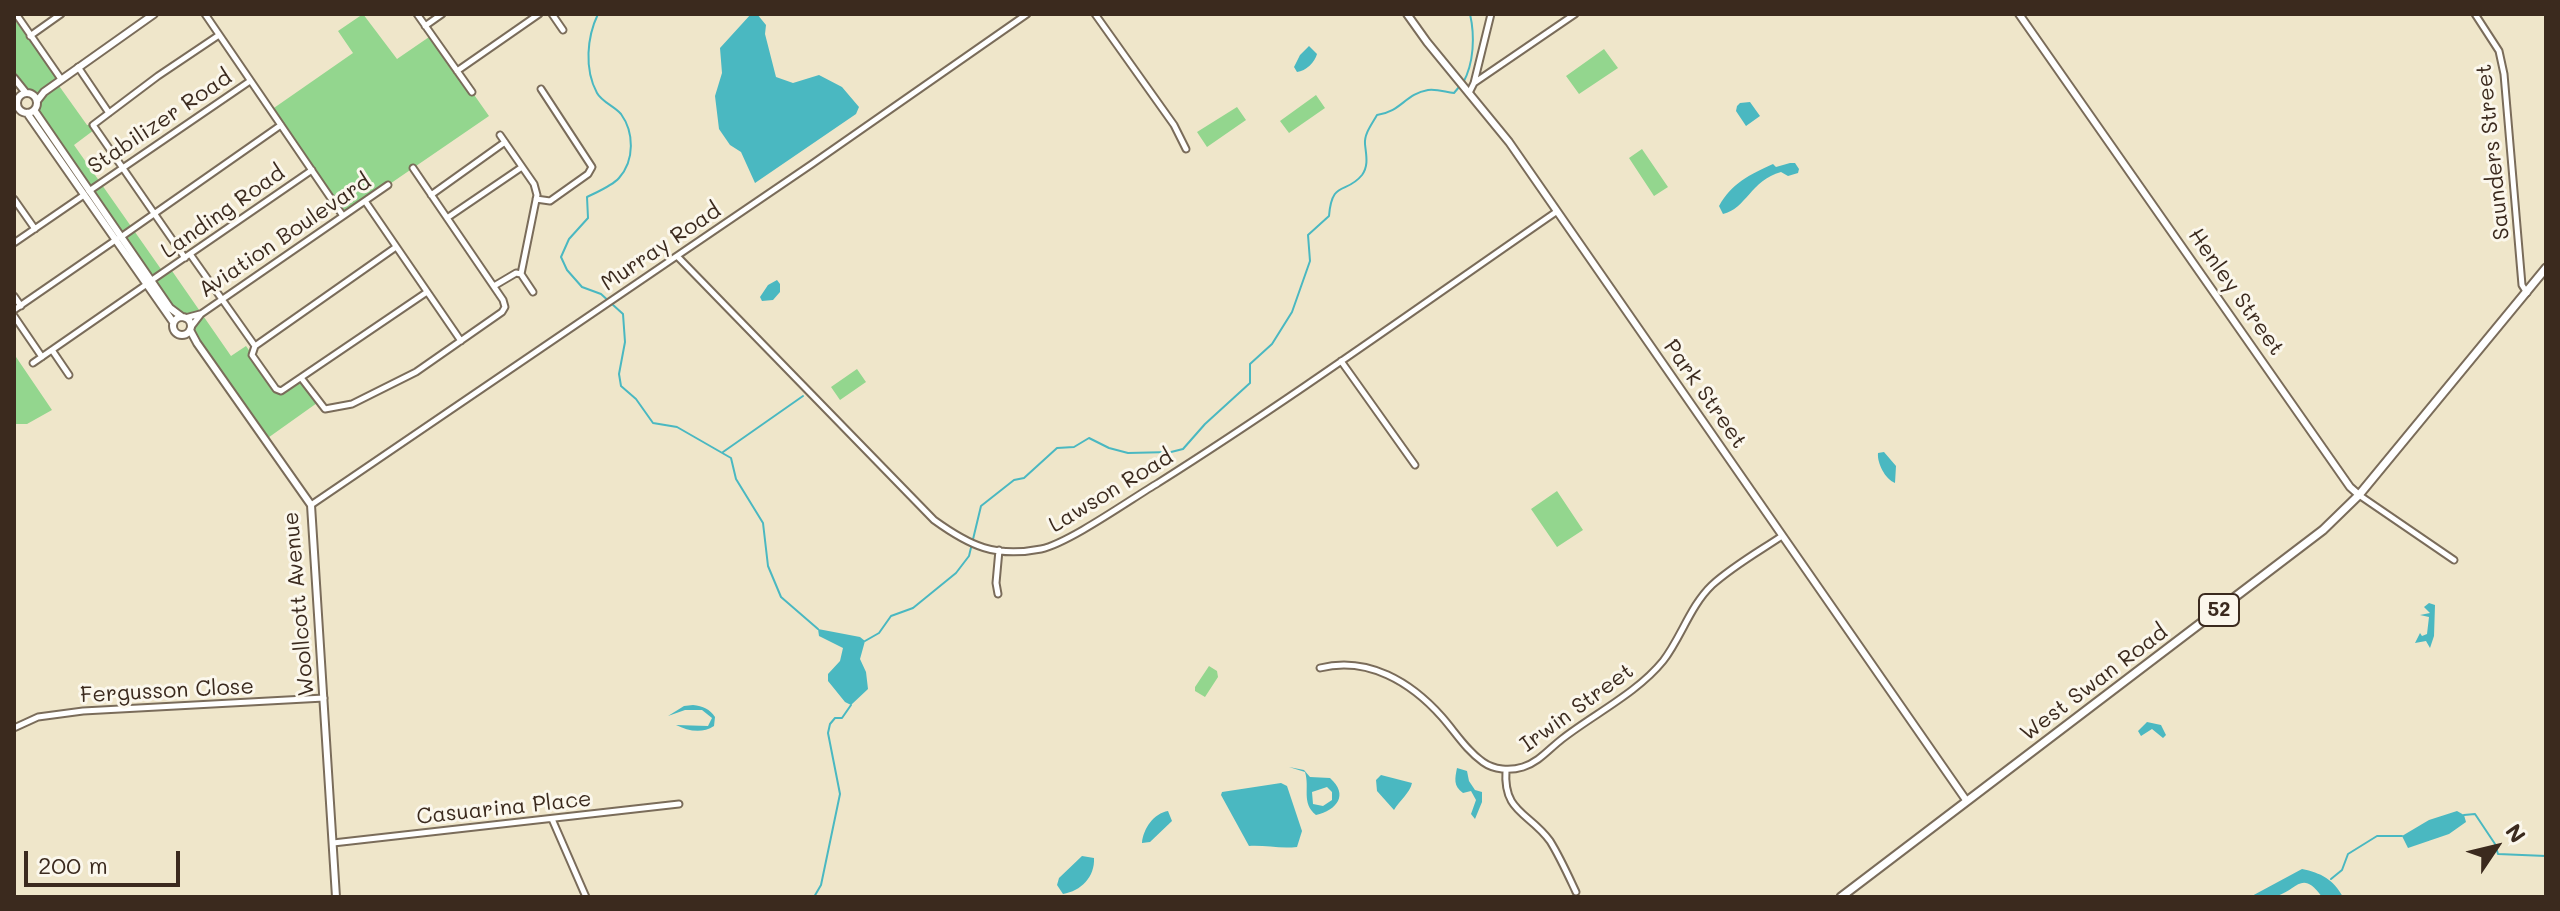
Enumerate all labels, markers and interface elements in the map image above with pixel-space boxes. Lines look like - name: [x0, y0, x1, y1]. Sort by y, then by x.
- street label: Saunders Street: [2471, 63, 2515, 241]
- street label: Stabilizer Road: [83, 64, 237, 180]
- street label: Landing Road: [156, 160, 290, 264]
- street label: Aviation Boulevard: [194, 169, 376, 303]
- street label: Murray Road: [596, 197, 726, 297]
- street label: Henley Street: [2182, 223, 2290, 361]
- street label: Park Street: [1658, 334, 1752, 454]
- street label: Lawson Road: [1044, 444, 1178, 538]
- street label: Woollcott Avenue: [278, 511, 320, 697]
- road number: 52: [2199, 594, 2239, 626]
- street label: West Swan Road: [2015, 619, 2173, 747]
- street label: Irwin Street: [1515, 658, 1639, 758]
- street label: Fergusson Close: [79, 673, 255, 709]
- street label: Casuarina Place: [415, 786, 593, 830]
- north arrow: [2456, 807, 2536, 887]
- text: N: [2499, 818, 2533, 848]
- scale bar: [28, 835, 184, 885]
- text: 200 m: [38, 849, 108, 880]

